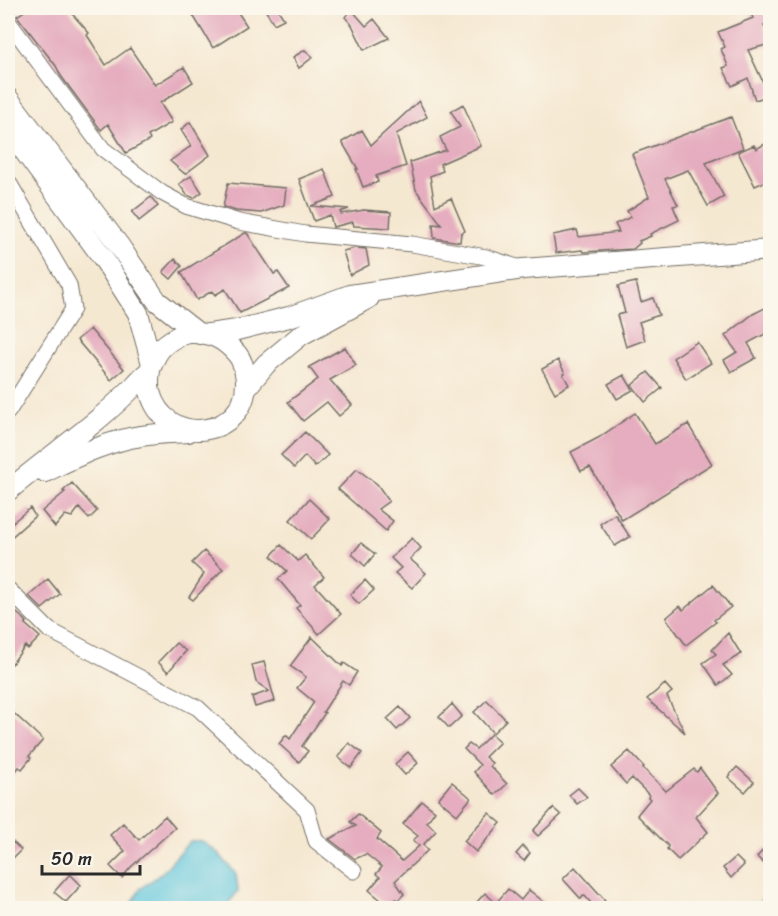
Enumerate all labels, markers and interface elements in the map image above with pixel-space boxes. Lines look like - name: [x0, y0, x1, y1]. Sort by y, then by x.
- scale bar: [42, 838, 140, 876]
- text: 50 m: [51, 843, 92, 875]

